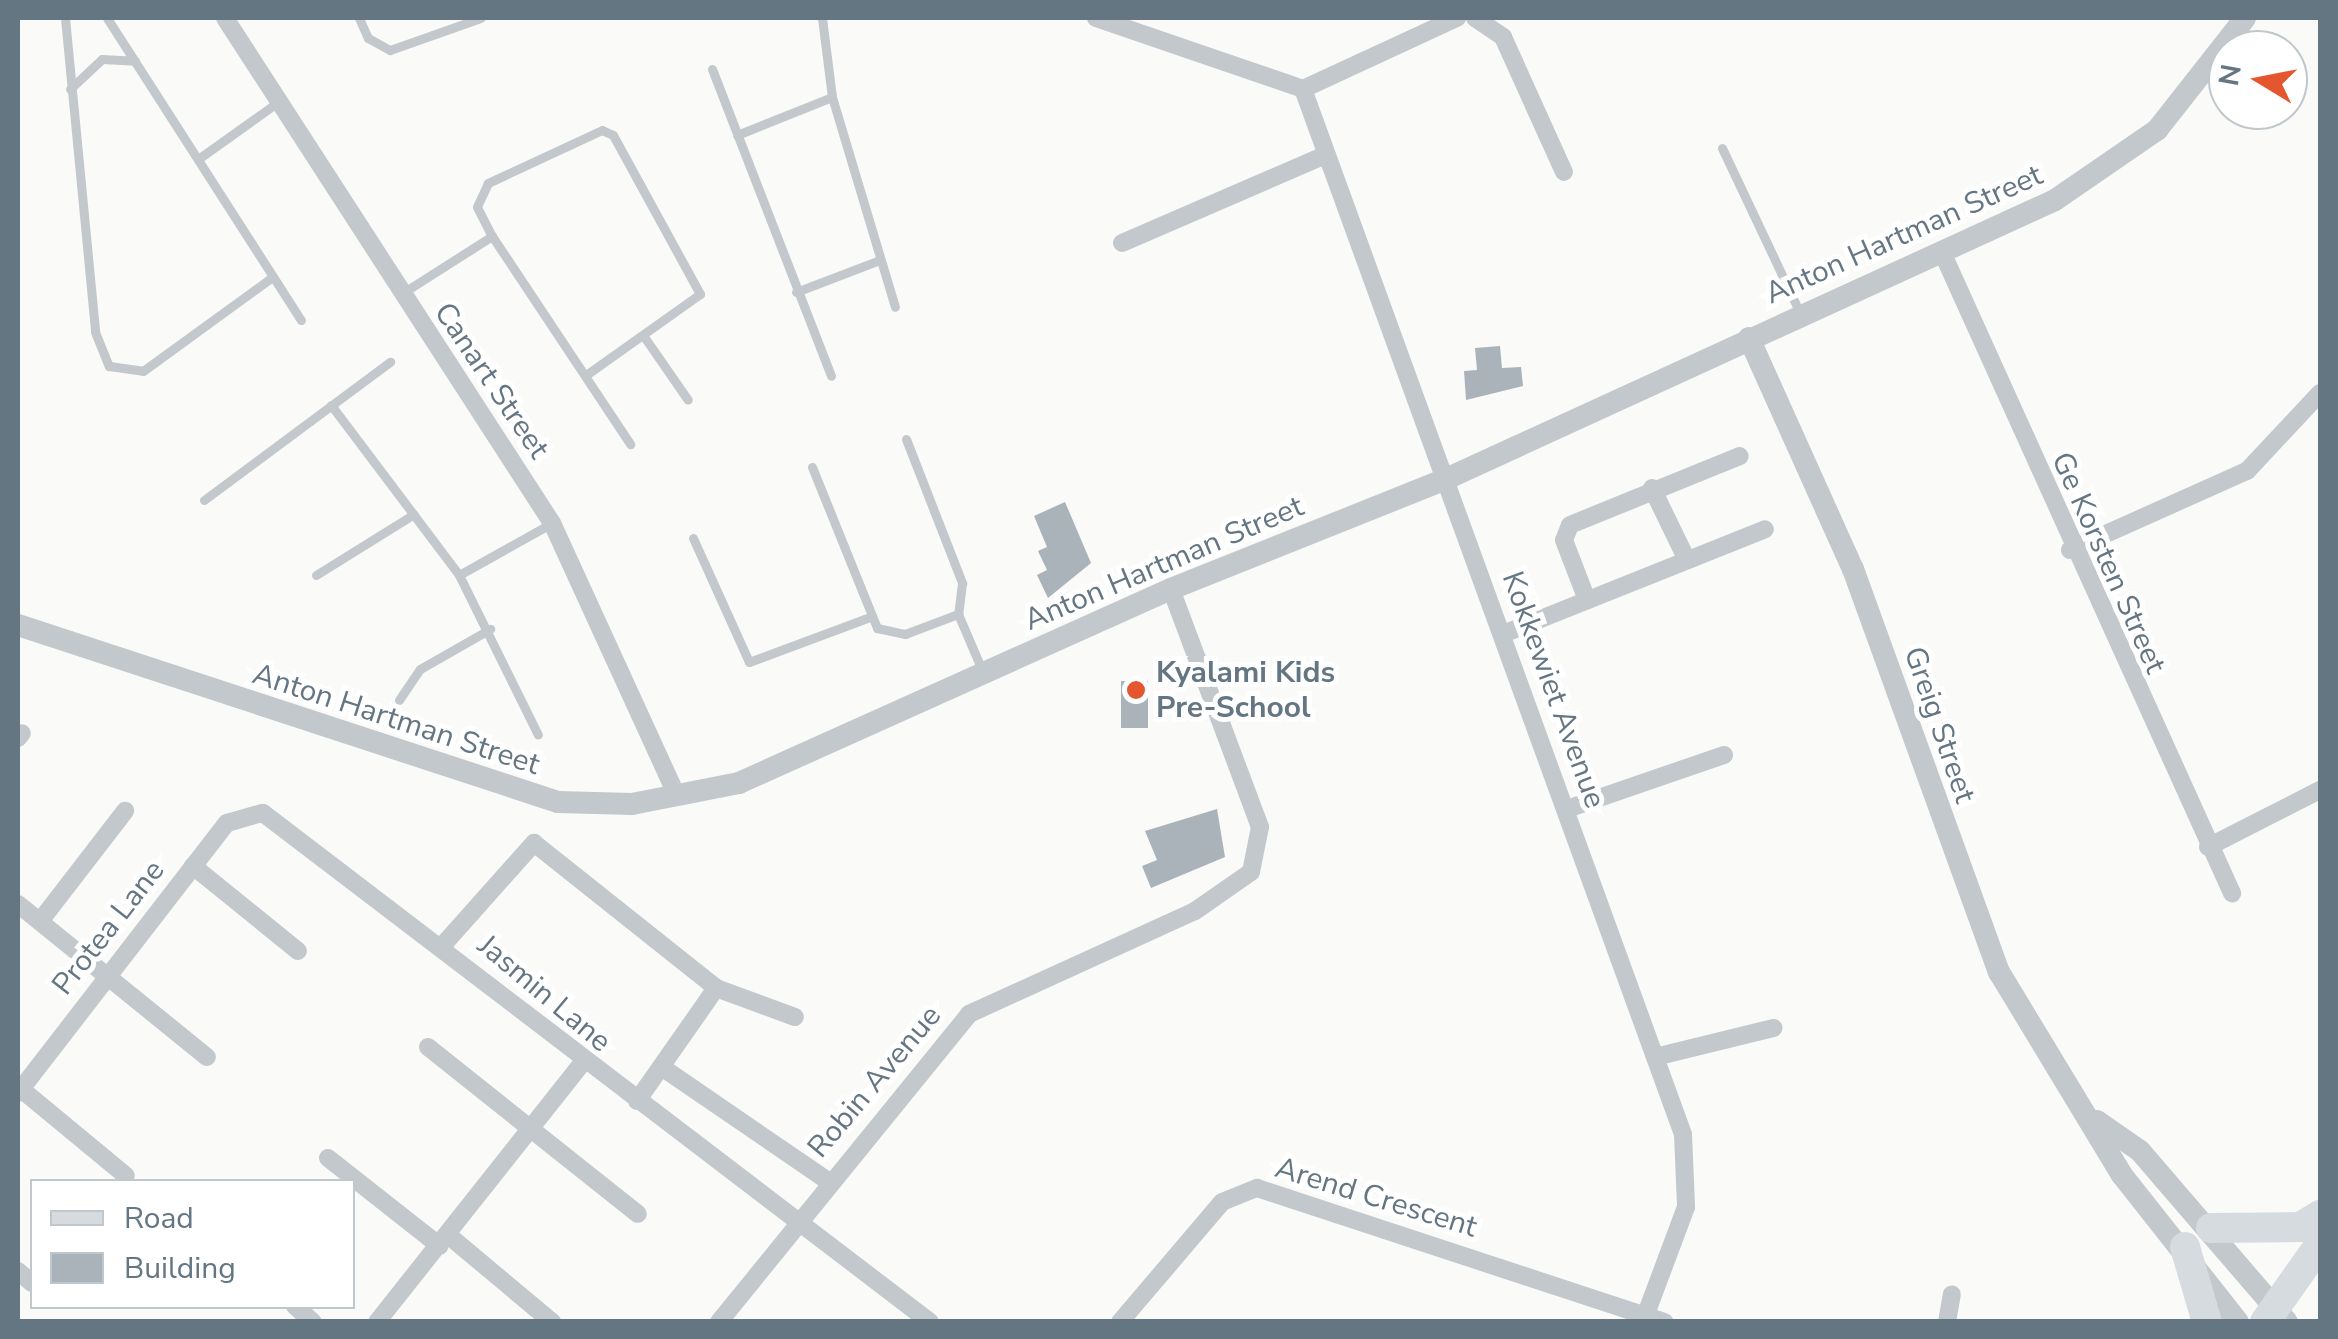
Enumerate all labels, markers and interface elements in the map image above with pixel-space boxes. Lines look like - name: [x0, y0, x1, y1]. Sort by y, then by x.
- north arrow: [2208, 30, 2308, 130]
- text: N: [2210, 62, 2251, 89]
- street label: Anton Hartman Street: [1760, 158, 2048, 312]
- street label: Canart Street: [426, 296, 556, 466]
- street label: Ge Korsten Street: [2043, 447, 2173, 679]
- street label: Anton Hartman Street: [1019, 489, 1309, 639]
- street label: Kokkewiet Avenue: [1494, 567, 1612, 813]
- street label: Greig Street: [1896, 642, 1982, 808]
- place label: Kyalami Kids Pre-School: [1156, 655, 1335, 726]
- street label: Anton Hartman Street: [248, 657, 544, 783]
- marker: Kyalami Kids Pre-School: [1125, 679, 1147, 701]
- street label: Protea Lane: [45, 854, 173, 1002]
- street label: Jasmin Lane: [470, 928, 618, 1060]
- street label: Robin Avenue: [801, 999, 949, 1165]
- street label: Arend Crescent: [1271, 1150, 1481, 1246]
- legend: [30, 1179, 355, 1309]
- text: Road: [124, 1198, 194, 1239]
- text: Building: [124, 1248, 236, 1289]

